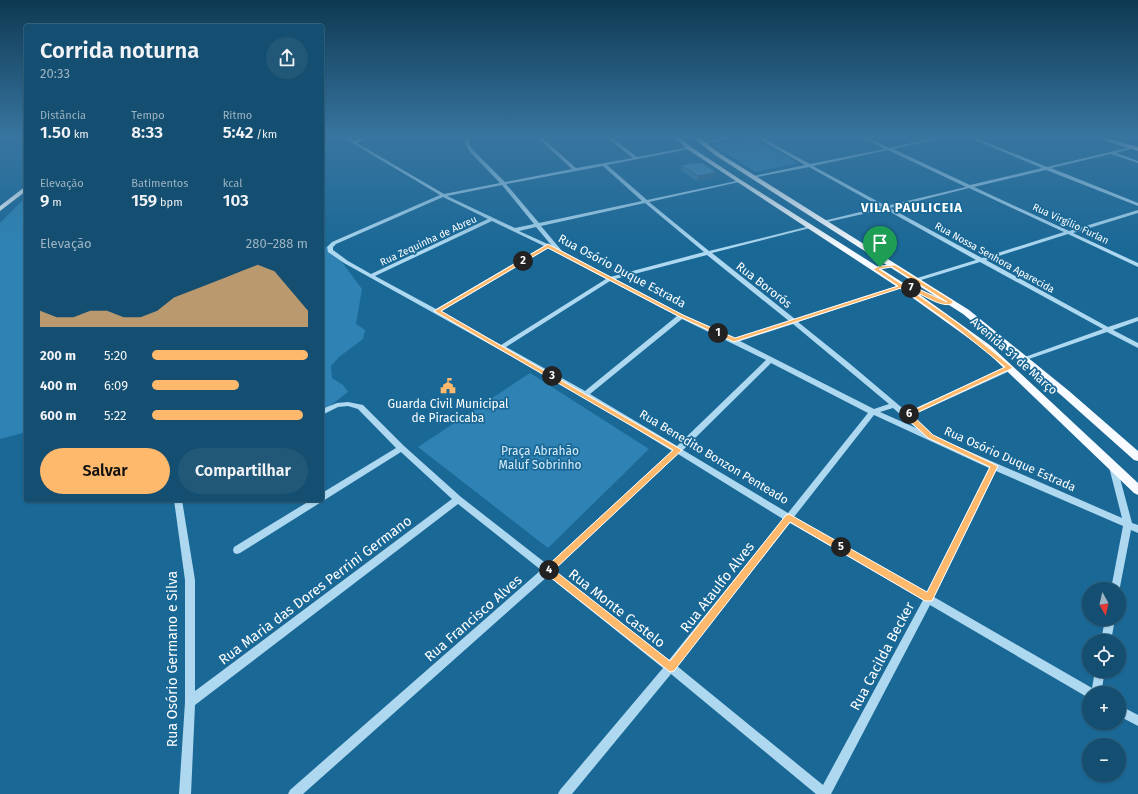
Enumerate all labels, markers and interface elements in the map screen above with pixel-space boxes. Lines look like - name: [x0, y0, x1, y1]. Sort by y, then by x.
- text: Corrida noturna: [40, 37, 199, 64]
- button: share: [266, 37, 308, 79]
- text: 20:33: [40, 66, 70, 81]
- text: Distância: [40, 109, 86, 122]
- text: Tempo: [131, 109, 165, 122]
- text: Ritmo: [223, 109, 252, 122]
- text: 1.50: [40, 122, 71, 143]
- text: 8:33: [131, 122, 163, 143]
- text: 5:42: [223, 122, 253, 143]
- text: km: [71, 128, 89, 141]
- text: /km: [253, 128, 277, 141]
- text: Elevação: [40, 177, 84, 190]
- text: Batimentos: [131, 177, 188, 190]
- text: kcal: [223, 177, 242, 190]
- text: 9: [40, 190, 49, 211]
- text: 159: [131, 190, 157, 211]
- text: 103: [223, 190, 249, 211]
- text: m: [49, 196, 62, 209]
- text: bpm: [157, 196, 183, 209]
- district label: VILA PAULICEIA: [860, 200, 963, 215]
- street label: Rua Virgílio Furlan: [1031, 200, 1111, 247]
- street label: Rua Zequinha de Abreu: [378, 213, 479, 269]
- street label: Rua Nossa Senhora Aparecida: [933, 220, 1056, 296]
- pin: [863, 226, 897, 267]
- street label: Rua Osório Duque Estrada: [556, 231, 688, 311]
- icon: arrive: [869, 232, 891, 254]
- text: Elevação: [40, 236, 92, 251]
- text: 280–288 m: [246, 236, 308, 251]
- pin: 2: [513, 251, 533, 271]
- text: 2: [520, 254, 526, 267]
- street label: Rua Bororós: [734, 259, 795, 311]
- pin: 7: [901, 278, 921, 298]
- text: 7: [908, 281, 914, 294]
- street label: Avenida 31 de Março: [968, 315, 1060, 397]
- pin: 1: [708, 323, 728, 343]
- text: 1: [715, 326, 721, 339]
- text: 200 m: [40, 348, 76, 363]
- text: 5:20: [104, 348, 127, 363]
- pin: 3: [542, 366, 562, 386]
- text: 3: [549, 369, 555, 382]
- public building icon: Guarda Civil Municipal de Piracicaba: [439, 377, 457, 395]
- text: 400 m: [40, 378, 77, 393]
- text: 6:09: [104, 378, 128, 393]
- place label: Guarda Civil Municipal de Piracicaba: [387, 397, 509, 425]
- pin: 6: [899, 404, 919, 424]
- street label: Rua Benedito Bonzon Penteado: [637, 407, 791, 507]
- text: 6: [906, 407, 912, 420]
- text: 600 m: [40, 408, 77, 423]
- text: 5:22: [104, 408, 127, 423]
- street label: Rua Osório Duque Estrada: [942, 424, 1078, 494]
- park label: Praça Abrahão Maluf Sobrinho: [498, 444, 582, 472]
- button: Salvar: [40, 448, 170, 494]
- button: Compartilhar: [178, 448, 308, 494]
- street label: Rua Maria das Dores Perrini Germano: [216, 512, 415, 669]
- pin: 5: [831, 537, 851, 557]
- street label: Rua Ataulfo Alves: [677, 538, 758, 636]
- text: 5: [838, 540, 844, 553]
- pin: 4: [539, 560, 559, 580]
- text: 4: [546, 563, 552, 576]
- street label: Rua Monte Castelo: [565, 565, 668, 651]
- street label: Rua Osório Germano e Silva: [164, 571, 181, 747]
- street label: Rua Francisco Alves: [421, 571, 526, 665]
- north arrow: [1082, 582, 1126, 626]
- map controls: [1082, 582, 1126, 782]
- street label: Rua Cacilda Becker: [847, 599, 919, 713]
- button: locate: [1082, 634, 1126, 678]
- button: +: [1082, 686, 1126, 730]
- button: −: [1082, 738, 1126, 782]

